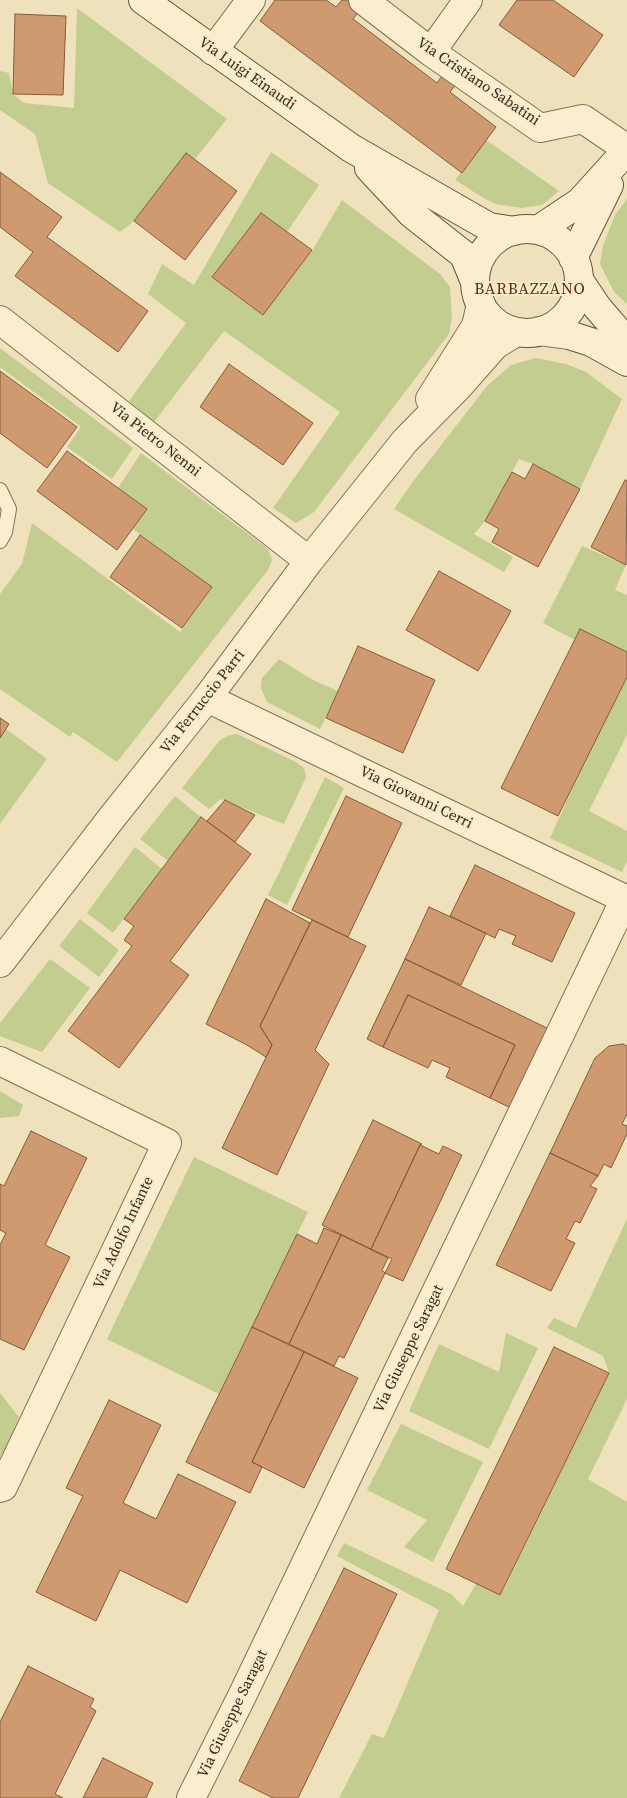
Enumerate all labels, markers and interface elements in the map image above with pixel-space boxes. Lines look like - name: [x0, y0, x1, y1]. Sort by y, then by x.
- street label: Via Luigi Einaudi: [195, 34, 299, 114]
- street label: Via Cristiano Sabatini: [413, 34, 543, 130]
- district label: BARBAZZANO: [473, 280, 587, 300]
- street label: Via Pietro Nenni: [106, 399, 204, 481]
- street label: Via Ferruccio Parri: [157, 647, 249, 757]
- street label: Via Giovanni Cerri: [357, 763, 475, 833]
- street label: Via Adolfo Infante: [90, 1174, 158, 1292]
- street label: Via Giuseppe Saragat: [370, 1282, 448, 1416]
- street label: Via Giuseppe Saragat: [194, 1647, 272, 1781]

